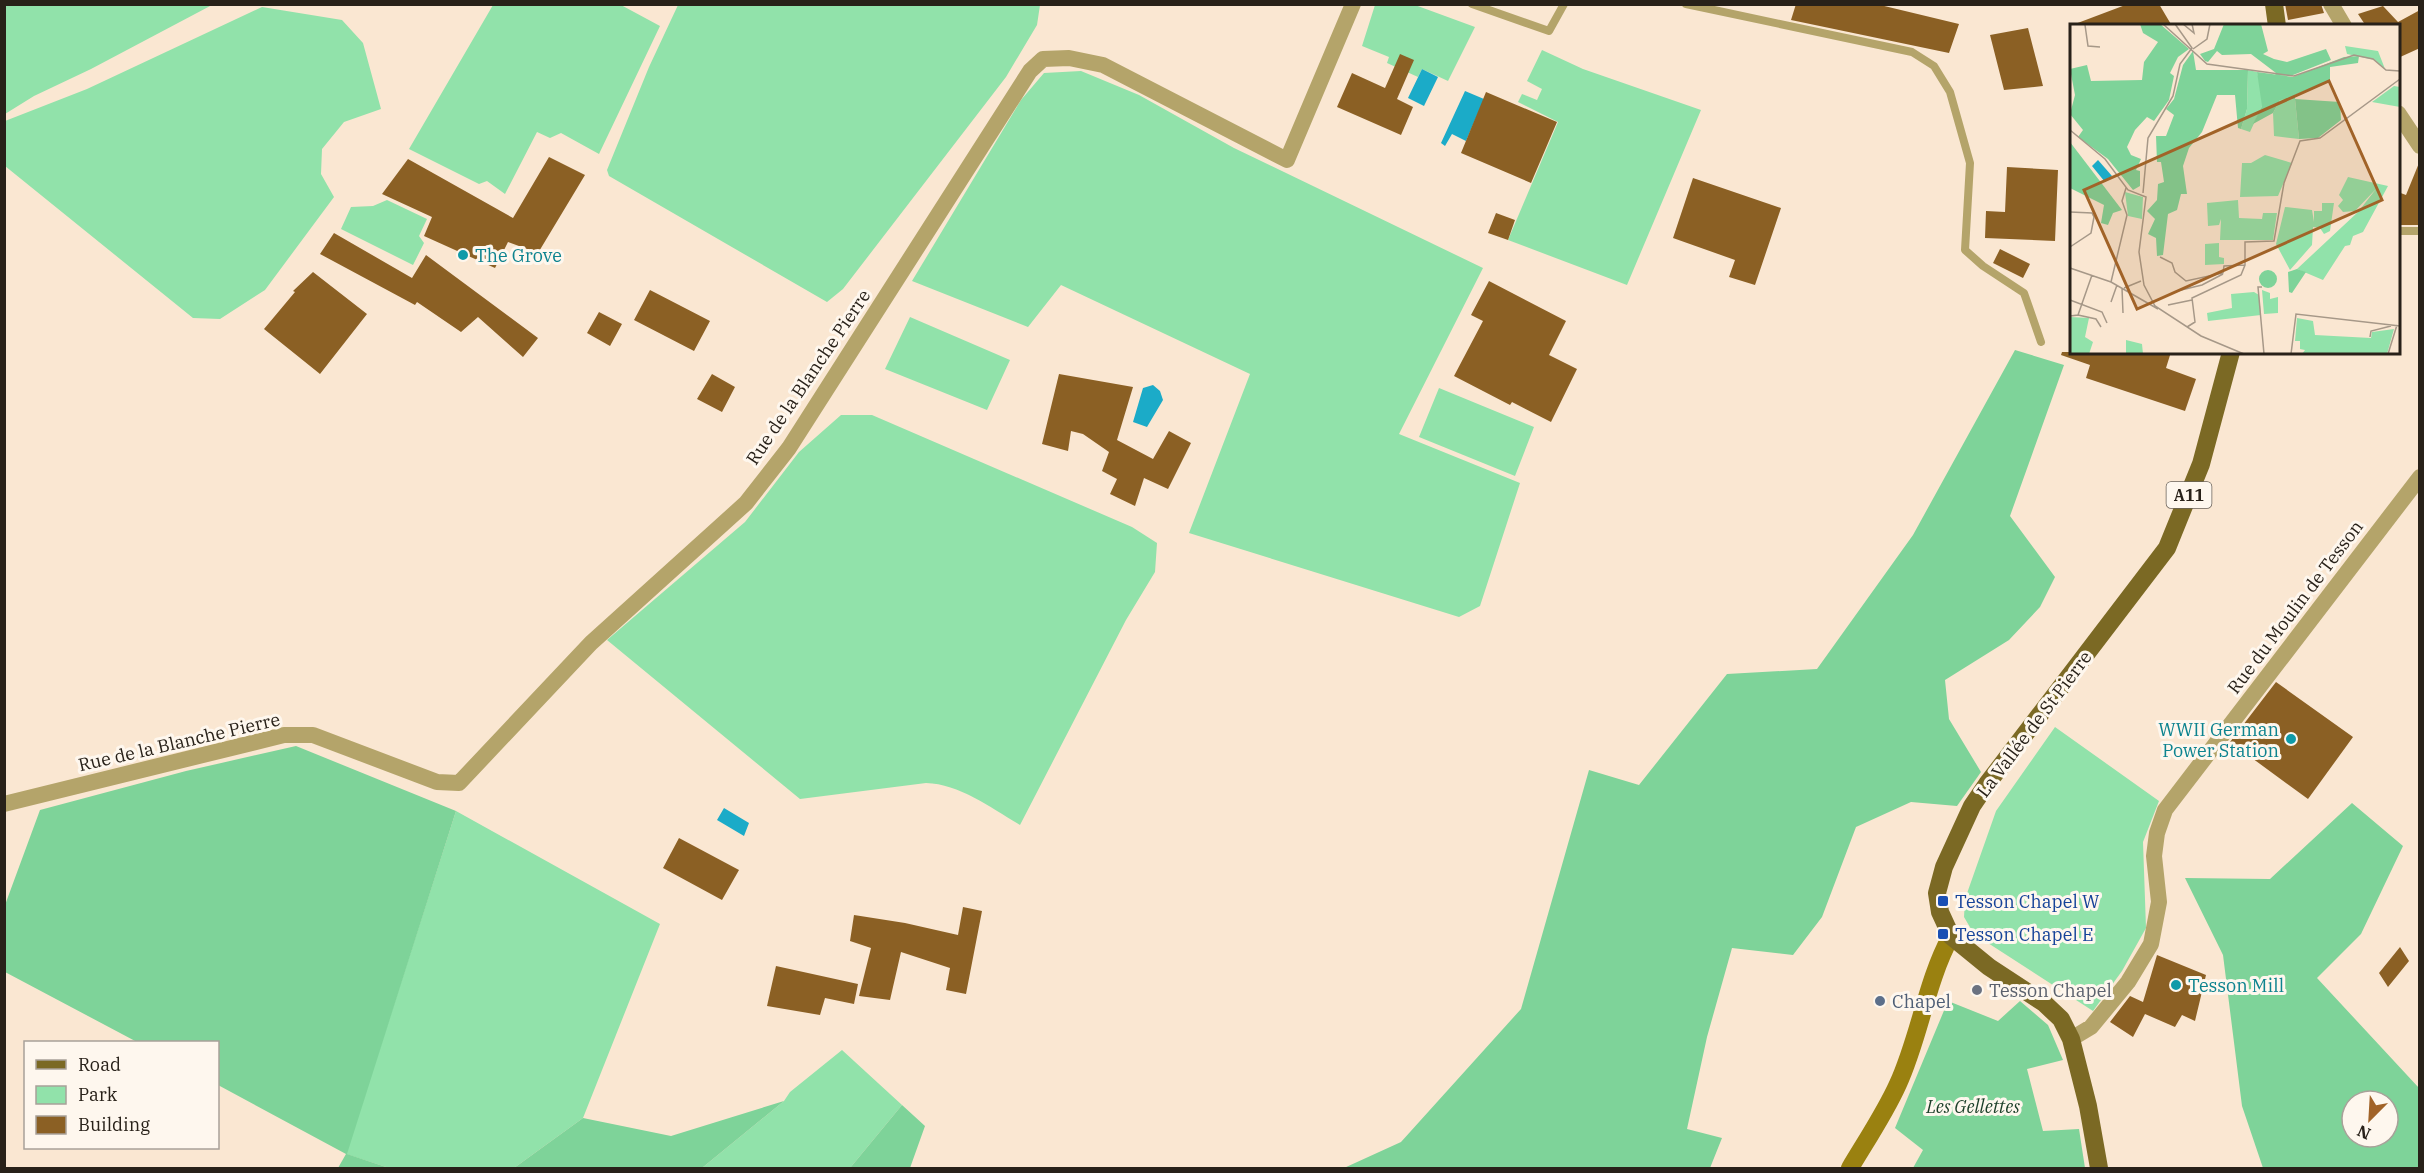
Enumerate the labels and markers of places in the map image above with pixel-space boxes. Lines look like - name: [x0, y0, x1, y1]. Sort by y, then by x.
- place label: The Grove: [475, 244, 562, 267]
- marker: The Grove: [456, 248, 470, 262]
- place label: WWII German Power Station: [2158, 718, 2279, 762]
- marker: WWII German Power Station: [2284, 732, 2298, 746]
- place label: Tesson Chapel W: [1955, 890, 2100, 913]
- marker: Tesson Chapel W: [1936, 894, 1950, 908]
- place label: Tesson Chapel E: [1955, 923, 2094, 946]
- marker: Tesson Chapel E: [1936, 927, 1950, 941]
- place label: Tesson Mill: [2188, 974, 2284, 997]
- marker: Tesson Mill: [2169, 978, 2183, 992]
- place label: Tesson Chapel: [1989, 979, 2112, 1002]
- marker: Tesson Chapel: [1970, 983, 1984, 997]
- place label: Chapel: [1892, 990, 1951, 1013]
- marker: Chapel: [1873, 994, 1887, 1008]

